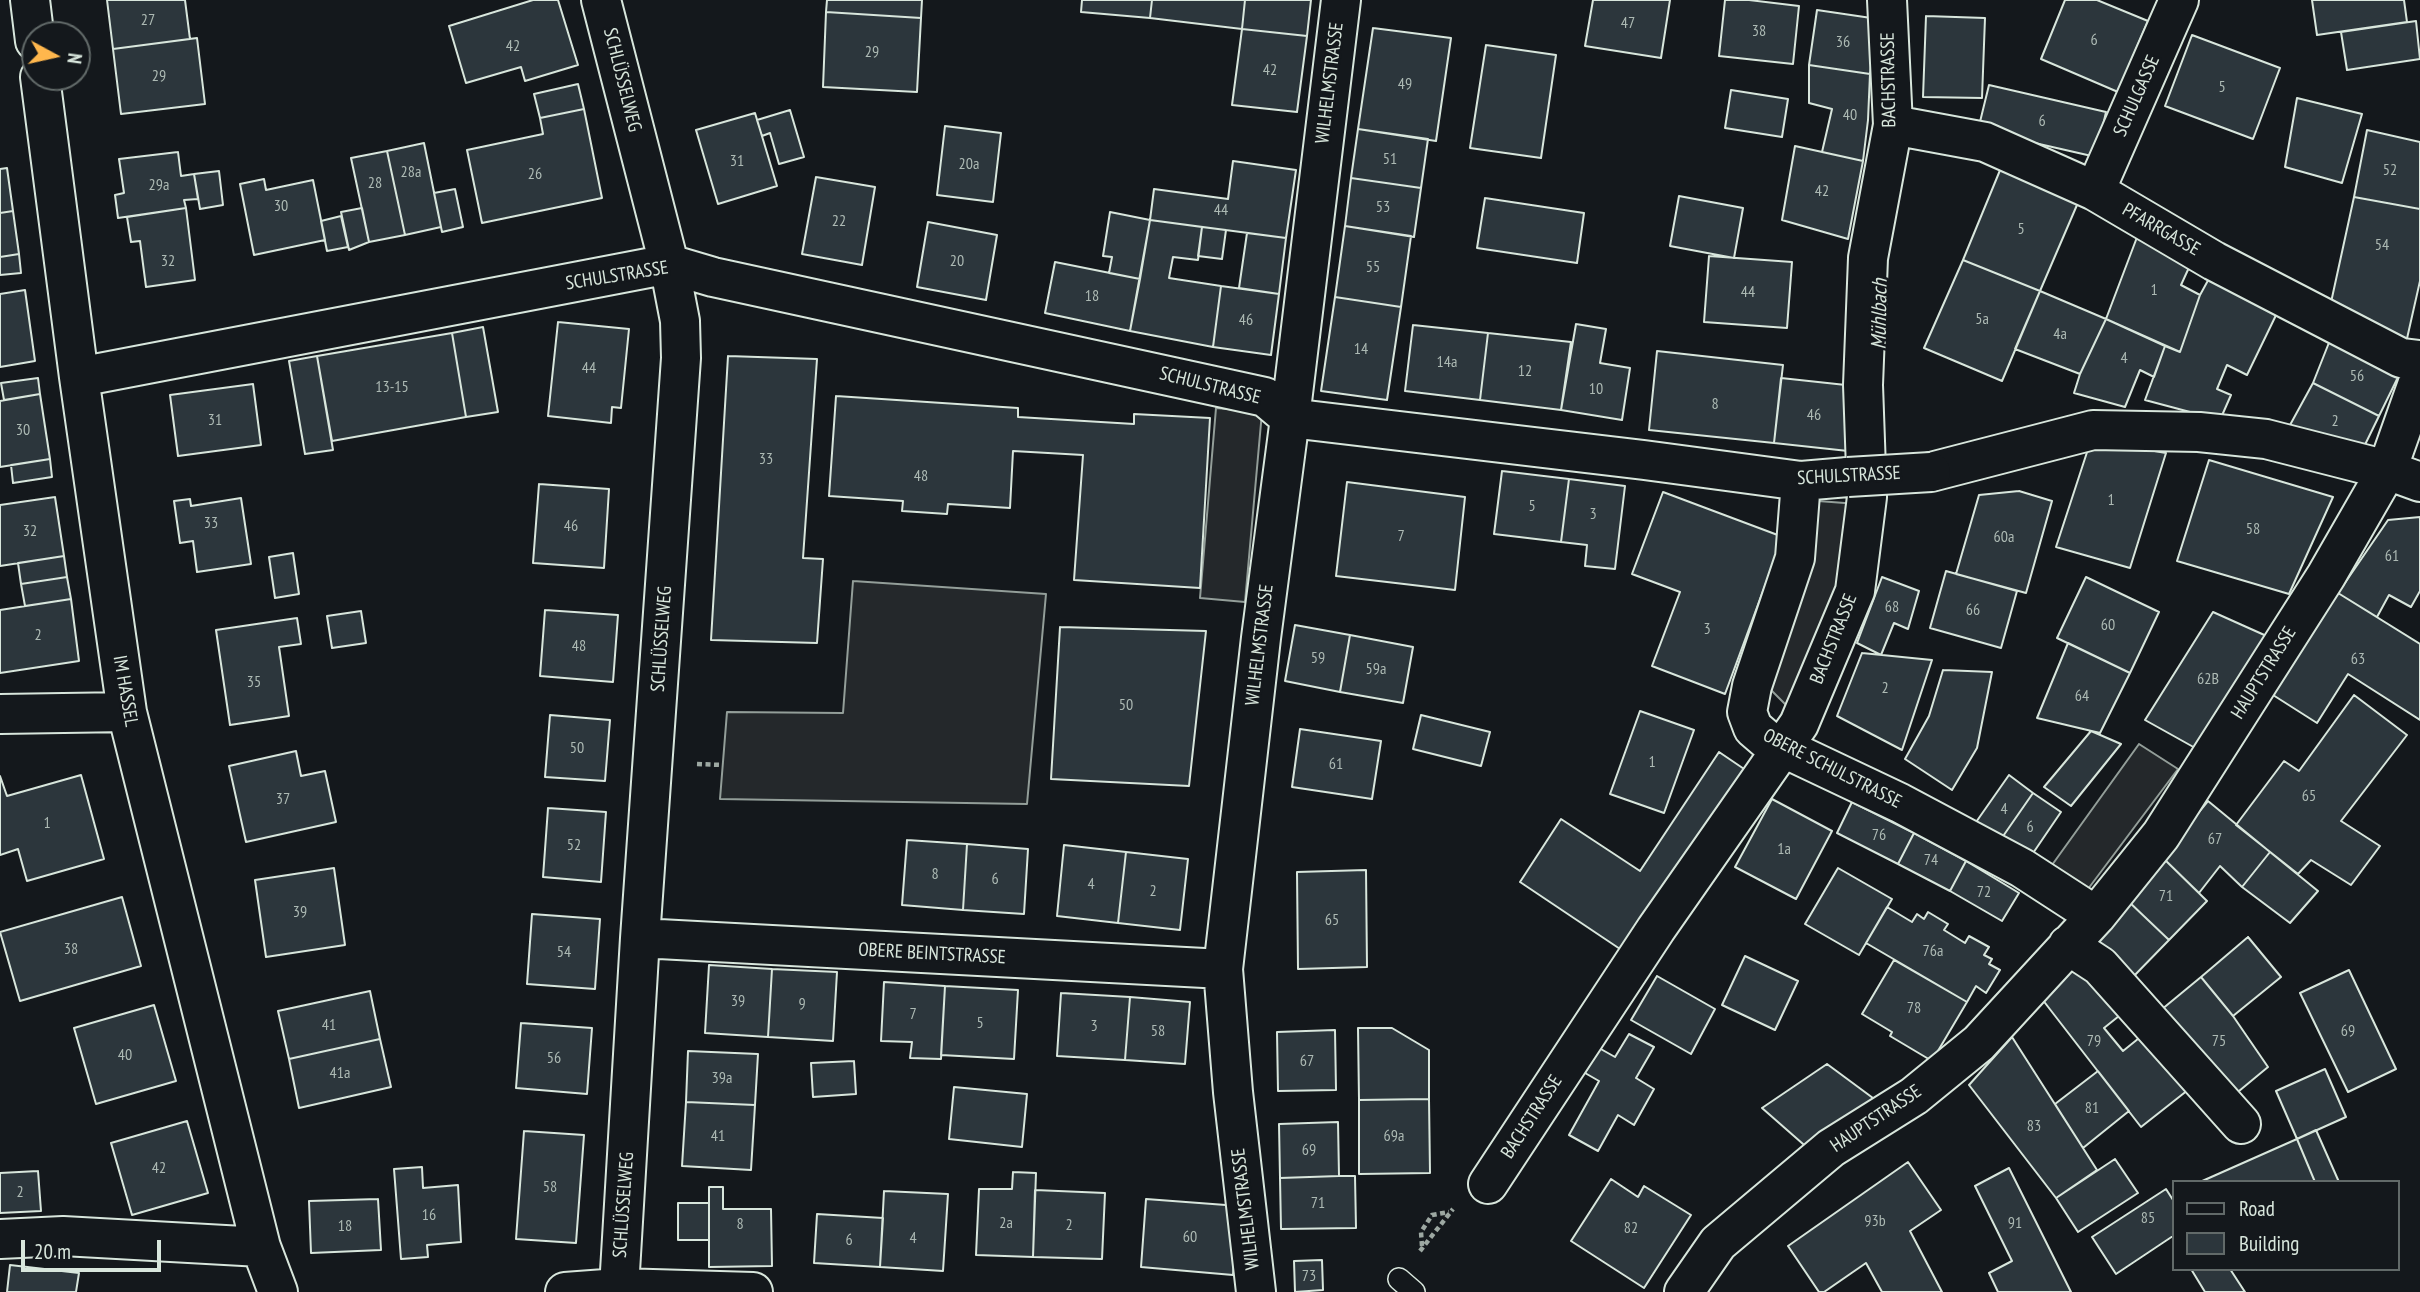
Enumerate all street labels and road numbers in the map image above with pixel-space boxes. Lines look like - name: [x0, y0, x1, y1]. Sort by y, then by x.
- street label: WILHELMSTRASSE: [1311, 21, 1349, 145]
- street label: SCHLÜSSELWEG: [598, 26, 646, 134]
- street label: BACHSTRASSE: [1877, 32, 1901, 128]
- street label: SCHULGASSE: [2109, 52, 2165, 140]
- street label: PFARRGASSE: [2118, 199, 2204, 261]
- street label: SCHULSTRASSE: [564, 257, 670, 295]
- street label: SCHULSTRASSE: [1157, 362, 1263, 410]
- street label: SCHULSTRASSE: [1797, 462, 1901, 490]
- street label: WILHELMSTRASSE: [1241, 583, 1279, 707]
- street label: SCHLÜSSELWEG: [647, 585, 677, 693]
- street label: BACHSTRASSE: [1806, 591, 1862, 687]
- street label: HAUPTSTRASSE: [2227, 623, 2301, 723]
- street label: IM HASSEL: [108, 654, 142, 728]
- street label: OBERE SCHULSTRASSE: [1759, 724, 1905, 814]
- street label: OBERE BEINTSTRASSE: [858, 939, 1006, 969]
- street label: BACHSTRASSE: [1497, 1071, 1567, 1163]
- street label: HAUPTSTRASSE: [1826, 1080, 1926, 1158]
- street label: WILHELMSTRASSE: [1227, 1147, 1265, 1271]
- street label: SCHLÜSSELWEG: [609, 1151, 639, 1259]

